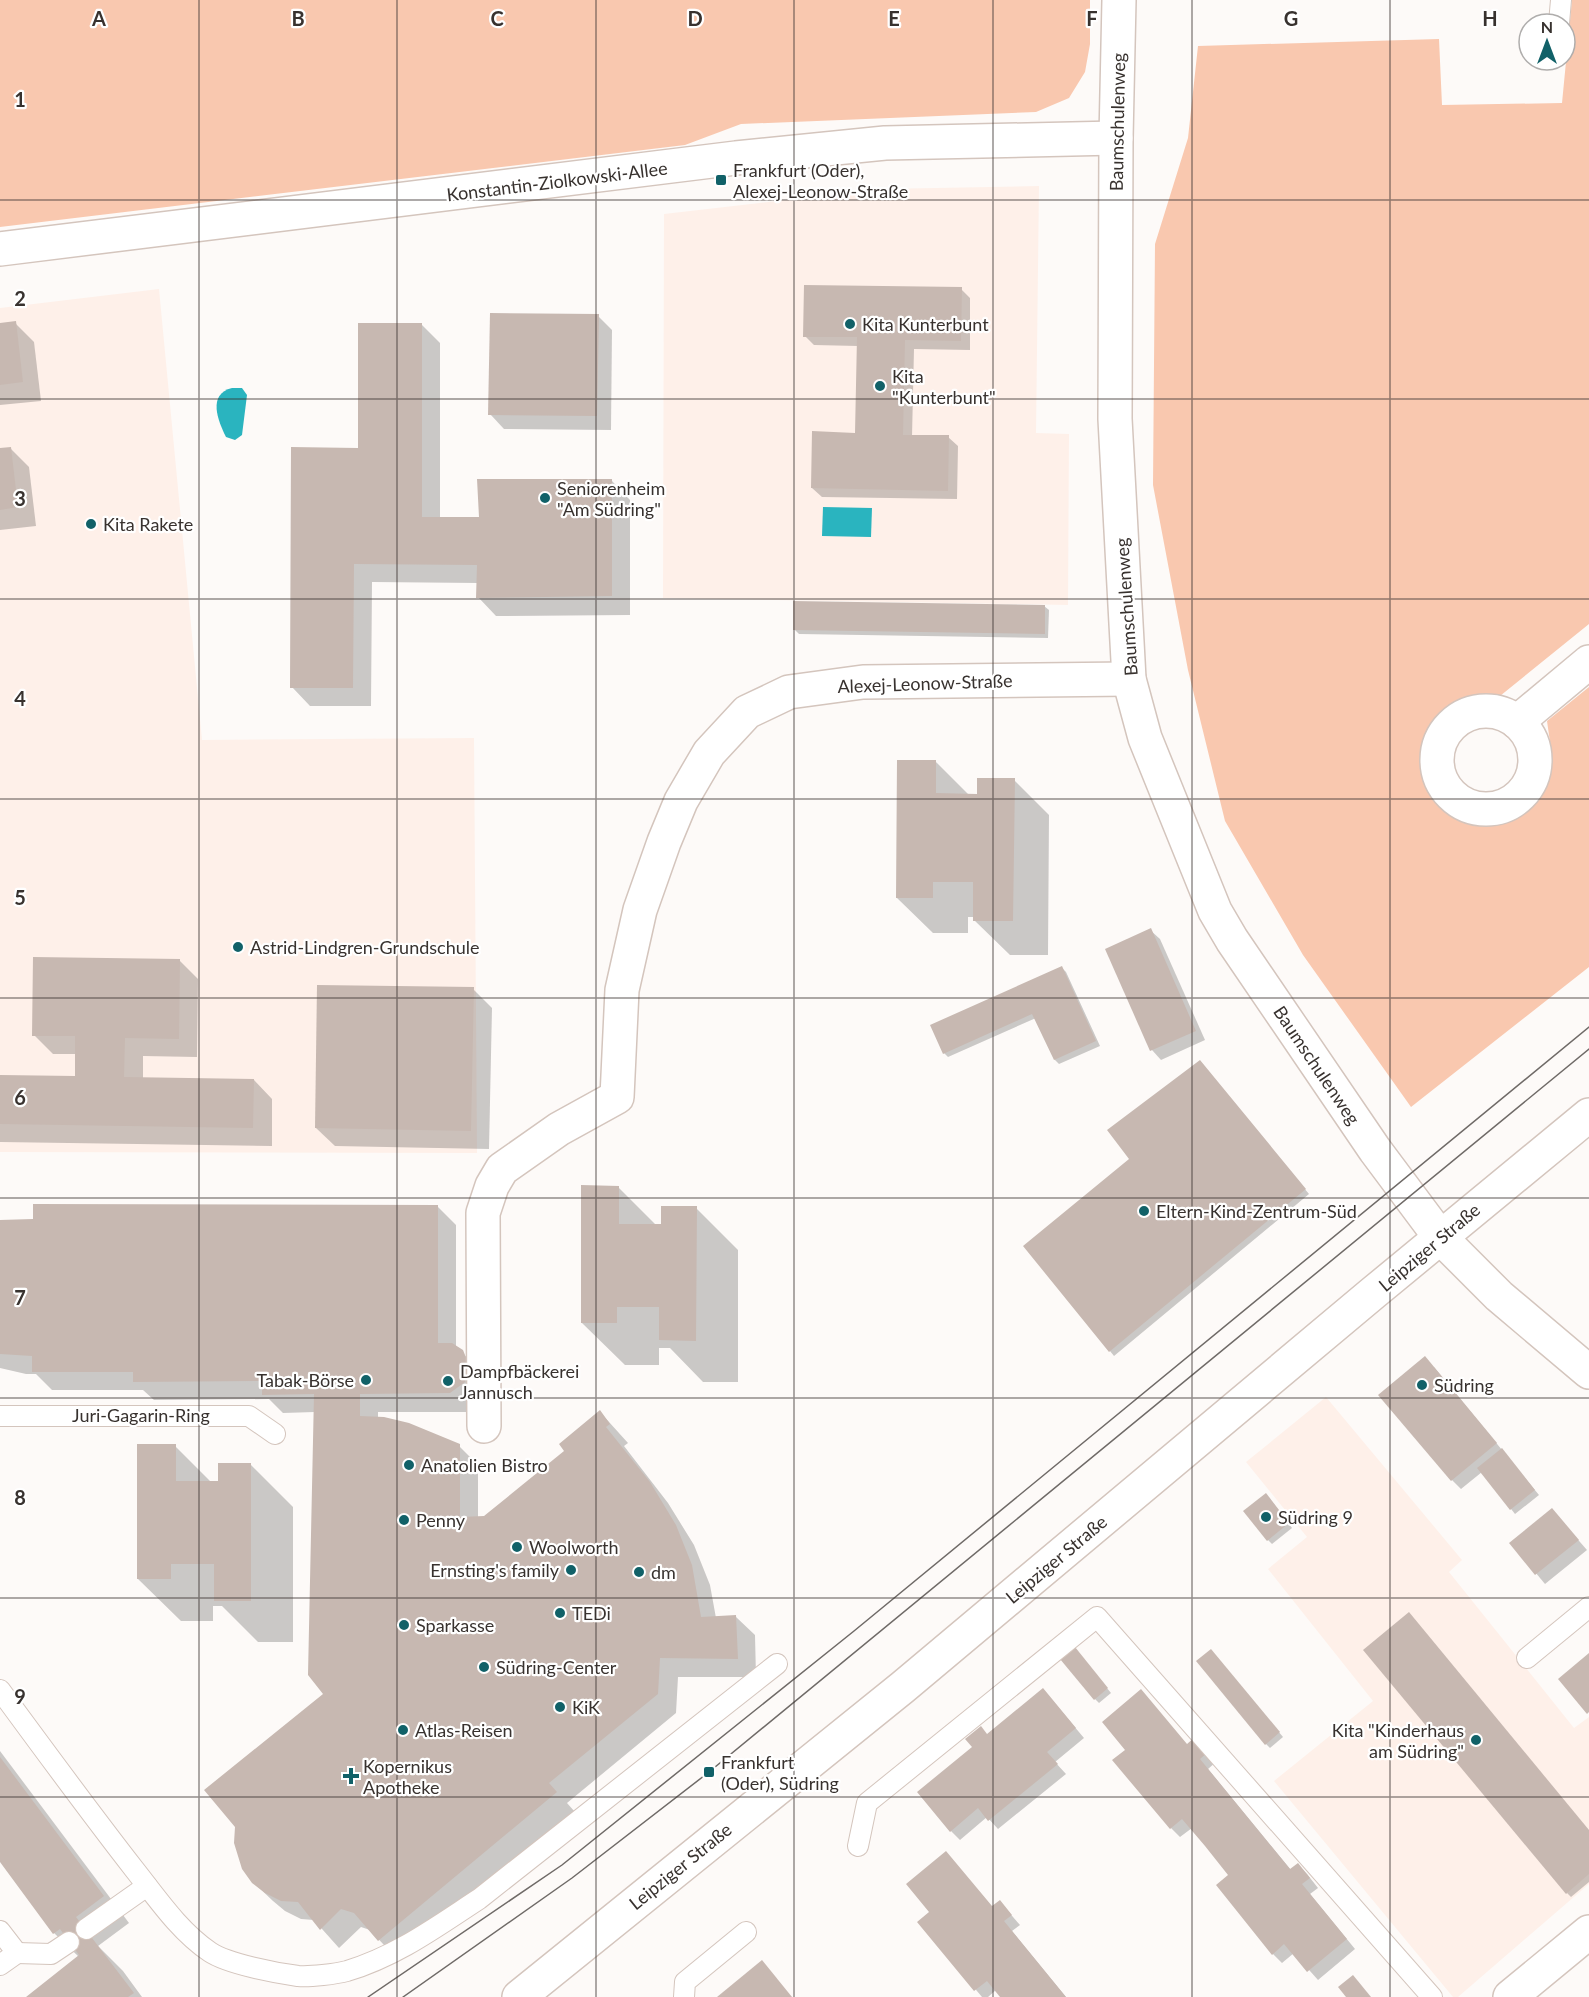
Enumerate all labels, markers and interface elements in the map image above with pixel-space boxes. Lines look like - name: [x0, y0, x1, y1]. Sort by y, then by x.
- text: A: [91, 6, 106, 30]
- text: B: [291, 6, 305, 30]
- text: C: [490, 6, 504, 30]
- text: D: [687, 6, 703, 30]
- text: E: [888, 6, 900, 30]
- text: F: [1086, 6, 1098, 30]
- text: G: [1284, 6, 1298, 30]
- text: H: [1482, 6, 1498, 30]
- north arrow: [1517, 12, 1577, 72]
- text: N: [1541, 17, 1553, 36]
- street label: Baumschulenweg: [1105, 53, 1129, 191]
- text: 1: [14, 87, 26, 111]
- street label: Konstantin-Ziolkowski-Allee: [445, 157, 669, 205]
- place label: Frankfurt (Oder), Alexej-Leonow-Straße: [733, 159, 908, 202]
- marker: Frankfurt (Oder), Alexej-Leonow-Straße: [714, 173, 728, 187]
- text: 2: [14, 286, 26, 310]
- place label: Kita Kunterbunt: [862, 313, 989, 335]
- marker: Kita Kunterbunt: [843, 317, 857, 331]
- place label: Kita "Kunterbunt": [892, 365, 996, 408]
- marker: Kita "Kunterbunt": [873, 379, 887, 393]
- place label: Seniorenheim "Am Südring": [557, 477, 665, 520]
- text: 3: [14, 486, 26, 510]
- marker: Seniorenheim "Am Südring": [538, 491, 552, 505]
- place label: Kita Rakete: [103, 513, 193, 535]
- marker: Kita Rakete: [84, 517, 98, 531]
- street label: Baumschulenweg: [1110, 537, 1142, 677]
- street label: Alexej-Leonow-Straße: [837, 669, 1013, 697]
- text: 4: [14, 686, 26, 710]
- text: 5: [14, 885, 26, 909]
- place label: Astrid-Lindgren-Grundschule: [250, 936, 479, 958]
- marker: Astrid-Lindgren-Grundschule: [231, 940, 245, 954]
- street label: Baumschulenweg: [1269, 1001, 1365, 1129]
- text: 6: [14, 1085, 26, 1109]
- street label: Leipziger Straße: [1374, 1198, 1484, 1296]
- place label: Eltern-Kind-Zentrum-Süd: [1156, 1200, 1357, 1222]
- marker: Eltern-Kind-Zentrum-Süd: [1137, 1204, 1151, 1218]
- text: 7: [14, 1285, 26, 1309]
- place label: Dampfbäckerei Jannusch: [460, 1360, 579, 1403]
- place label: Tabak-Börse: [257, 1369, 354, 1391]
- marker: Tabak-Börse: [359, 1373, 373, 1387]
- marker: Dampfbäckerei Jannusch: [441, 1374, 455, 1388]
- place label: Südring: [1434, 1374, 1494, 1396]
- marker: Südring: [1415, 1378, 1429, 1392]
- street label: Juri-Gagarin-Ring: [72, 1404, 210, 1426]
- place label: Anatolien Bistro: [421, 1454, 548, 1476]
- marker: Anatolien Bistro: [402, 1458, 416, 1472]
- text: 8: [14, 1485, 26, 1509]
- place label: Südring 9: [1278, 1506, 1353, 1528]
- place label: Penny: [416, 1509, 466, 1531]
- street label: Leipziger Straße: [1001, 1510, 1111, 1608]
- marker: Südring 9: [1259, 1510, 1273, 1524]
- marker: Penny: [397, 1513, 411, 1527]
- place label: Woolworth: [529, 1536, 619, 1558]
- marker: Woolworth: [510, 1540, 524, 1554]
- place label: Ernsting's family: [430, 1559, 560, 1581]
- place label: dm: [651, 1561, 676, 1583]
- marker: Ernsting's family: [564, 1563, 578, 1577]
- marker: dm: [632, 1565, 646, 1579]
- place label: TEDi: [572, 1602, 611, 1624]
- marker: TEDi: [553, 1606, 567, 1620]
- place label: Sparkasse: [416, 1614, 494, 1636]
- marker: Sparkasse: [397, 1618, 411, 1632]
- place label: Südring-Center: [496, 1656, 617, 1678]
- marker: Südring-Center: [477, 1660, 491, 1674]
- text: 9: [14, 1684, 26, 1708]
- place label: KiK: [572, 1696, 600, 1718]
- marker: KiK: [553, 1700, 567, 1714]
- place label: Atlas-Reisen: [415, 1719, 513, 1741]
- place label: Kita "Kinderhaus am Südring": [1332, 1719, 1464, 1762]
- marker: Atlas-Reisen: [396, 1723, 410, 1737]
- marker: Kita "Kinderhaus am Südring": [1469, 1733, 1483, 1747]
- place label: Frankfurt (Oder), Südring: [721, 1751, 839, 1794]
- place label: Kopernikus Apotheke: [363, 1755, 452, 1798]
- marker: Frankfurt (Oder), Südring: [702, 1765, 716, 1779]
- marker: Kopernikus Apotheke: [344, 1769, 358, 1783]
- street label: Leipziger Straße: [624, 1818, 736, 1914]

